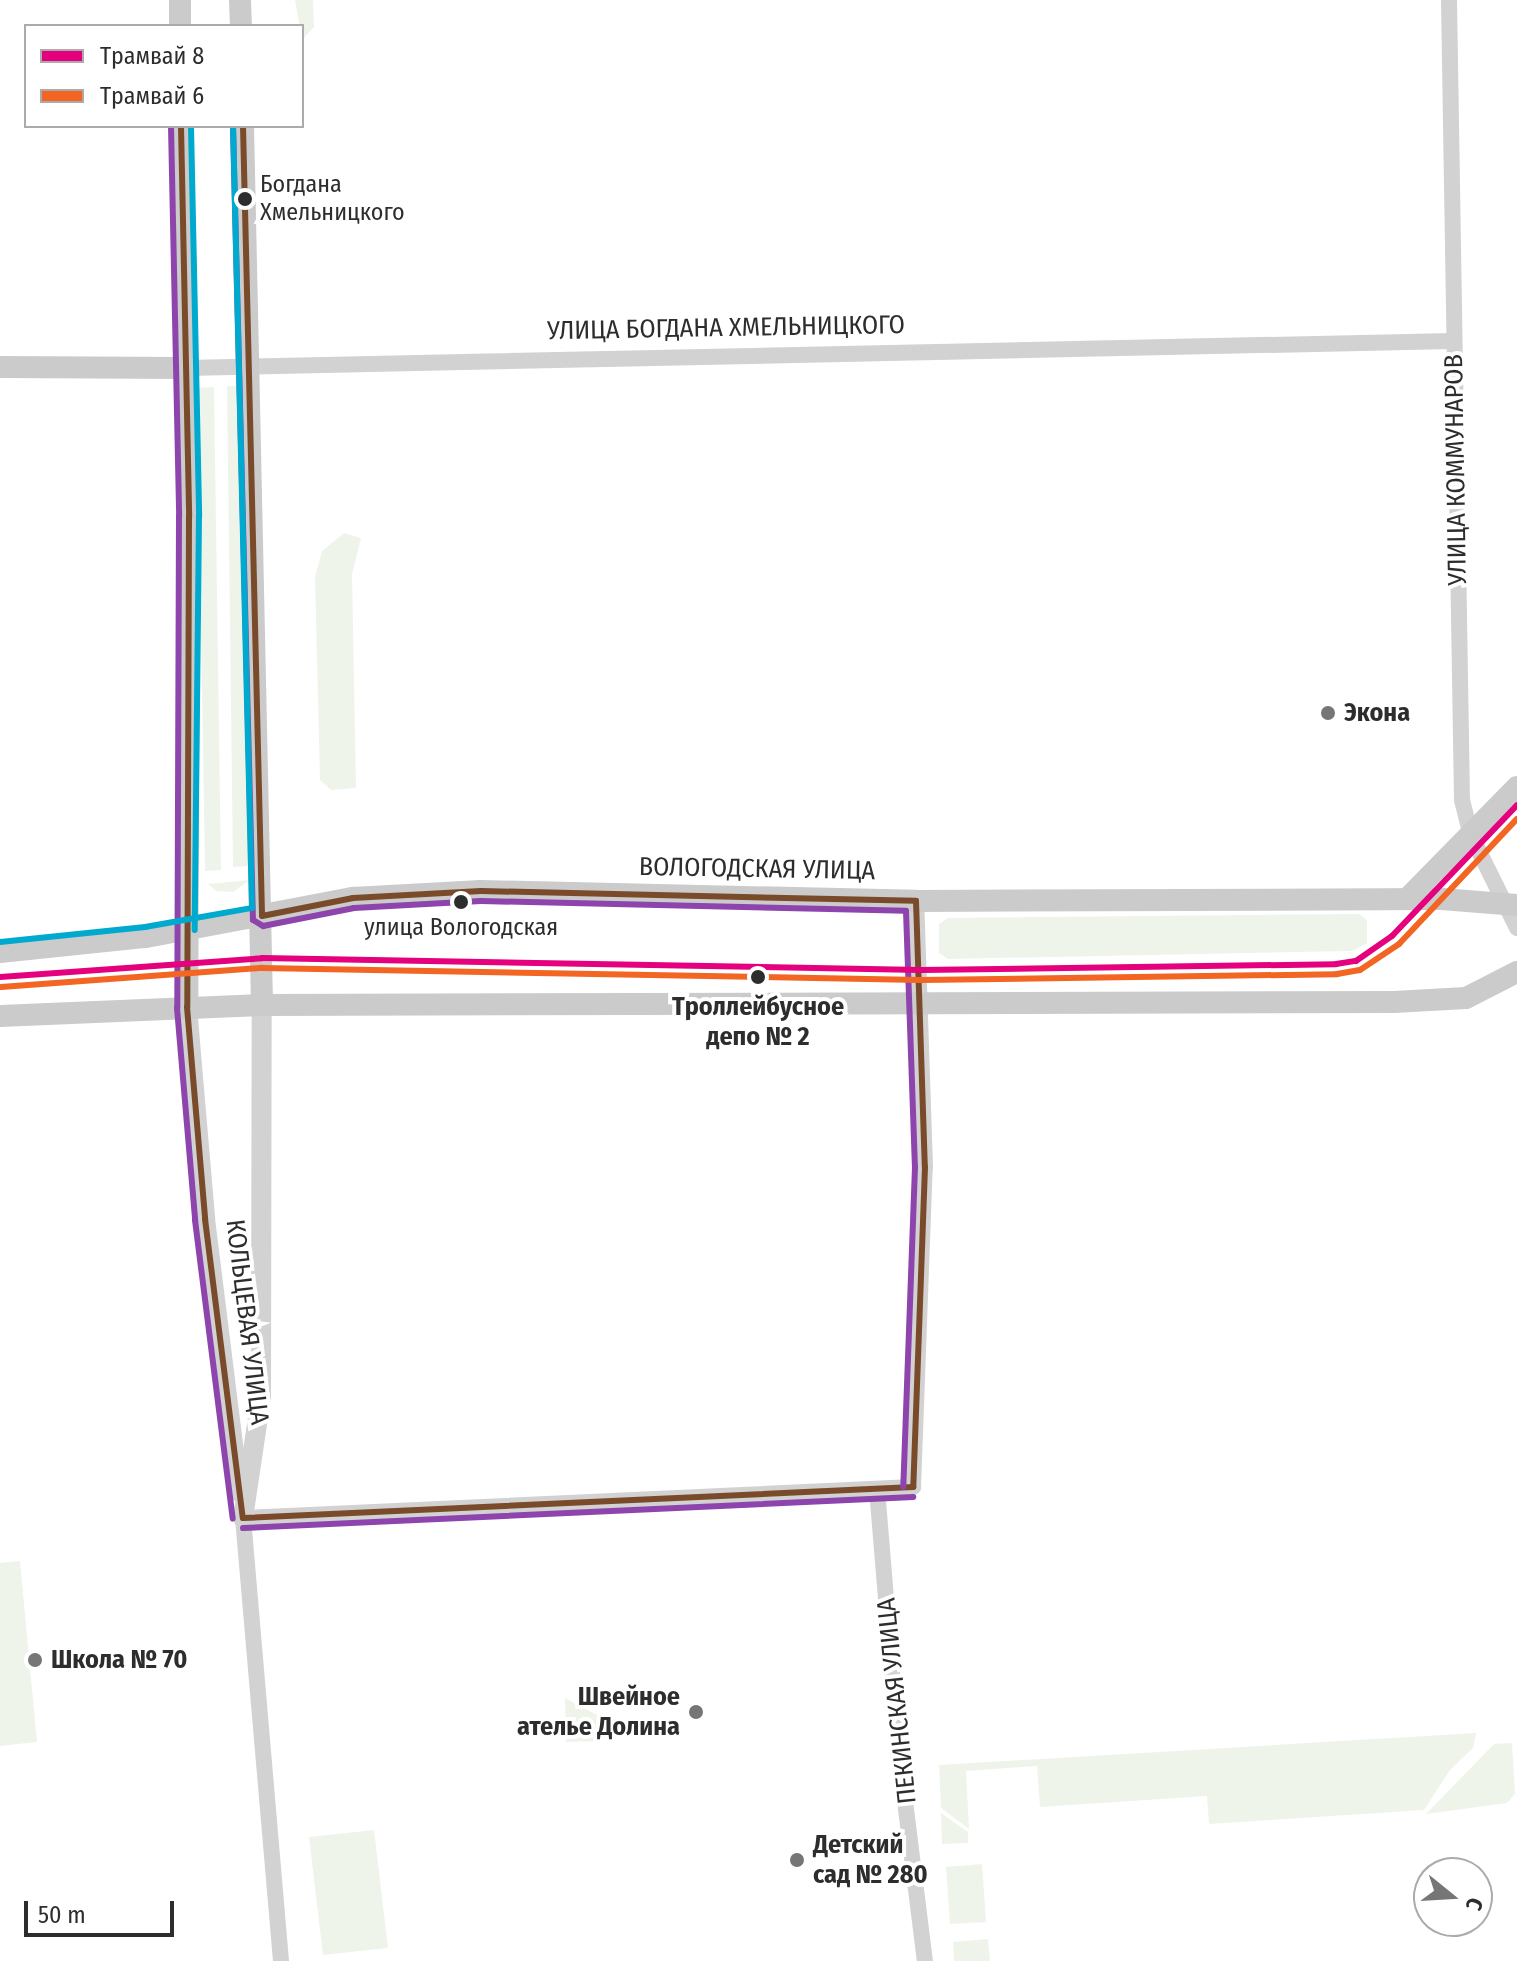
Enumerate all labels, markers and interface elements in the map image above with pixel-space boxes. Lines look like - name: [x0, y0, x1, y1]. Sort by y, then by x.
- legend: [24, 24, 304, 128]
- text: Трамвай 8: [100, 42, 204, 70]
- text: Трамвай 6: [100, 82, 204, 110]
- place label: Богдана Хмельницкого: [260, 171, 405, 227]
- marker: Богдана Хмельницкого: [237, 191, 253, 207]
- street label: УЛИЦА БОГДАНА ХМЕЛЬНИЦКОГО: [547, 309, 905, 347]
- street label: УЛИЦА КОММУНАРОВ: [1438, 354, 1474, 586]
- place label: Экона: [1344, 697, 1410, 729]
- marker: Экона: [1319, 704, 1337, 722]
- street label: ВОЛОГОДСКАЯ УЛИЦА: [639, 851, 875, 887]
- marker: улица Вологодская: [453, 894, 469, 910]
- place label: улица Вологодская: [364, 914, 558, 942]
- marker: Троллейбусное депо № 2: [747, 966, 769, 988]
- place label: Троллейбусное депо № 2: [672, 991, 844, 1052]
- street label: КОЛЬЦЕВАЯ УЛИЦА: [219, 1218, 275, 1426]
- street label: ПЕКИНСКАЯ УЛИЦА: [871, 1596, 923, 1806]
- place label: Школа № 70: [51, 1644, 187, 1676]
- marker: Школа № 70: [26, 1651, 44, 1669]
- place label: Швейное ателье Долина: [517, 1681, 680, 1742]
- marker: Швейное ателье Долина: [687, 1703, 705, 1721]
- place label: Детский сад № 280: [813, 1829, 928, 1890]
- marker: Детский сад № 280: [788, 1851, 806, 1869]
- north arrow: [1413, 1857, 1493, 1937]
- scale bar: [28, 1885, 178, 1935]
- text: С: [1460, 1894, 1489, 1914]
- text: 50 m: [38, 1901, 86, 1929]

